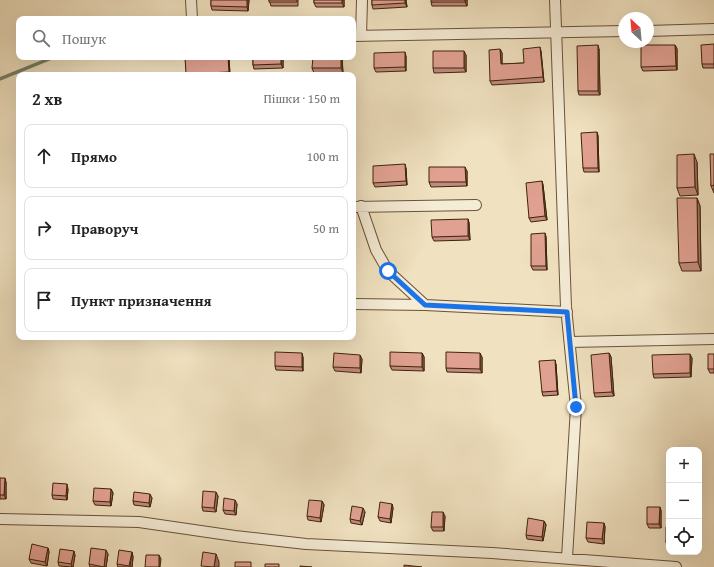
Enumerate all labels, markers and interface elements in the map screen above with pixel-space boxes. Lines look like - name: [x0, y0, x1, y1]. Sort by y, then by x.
- north arrow: [618, 12, 654, 48]
- search box: [16, 16, 356, 60]
- icon: search: [30, 27, 52, 49]
- text: Пошук: [62, 28, 106, 49]
- text: 2 хв: [32, 86, 62, 111]
- text: Пішки · 150 m: [263, 89, 340, 108]
- icon: ahead: [33, 145, 55, 167]
- text: Прямо: [71, 146, 117, 167]
- text: 100 m: [307, 147, 339, 166]
- icon: right: [33, 217, 55, 239]
- text: Праворуч: [71, 218, 138, 239]
- text: 50 m: [313, 219, 339, 238]
- route start: [379, 262, 397, 280]
- icon: arrive: [33, 289, 55, 311]
- text: Пункт призначення: [71, 290, 212, 311]
- route end: [567, 398, 585, 416]
- map controls: [666, 447, 702, 555]
- button: +: [666, 447, 702, 483]
- button: −: [666, 483, 702, 519]
- button: locate: [666, 519, 702, 555]

